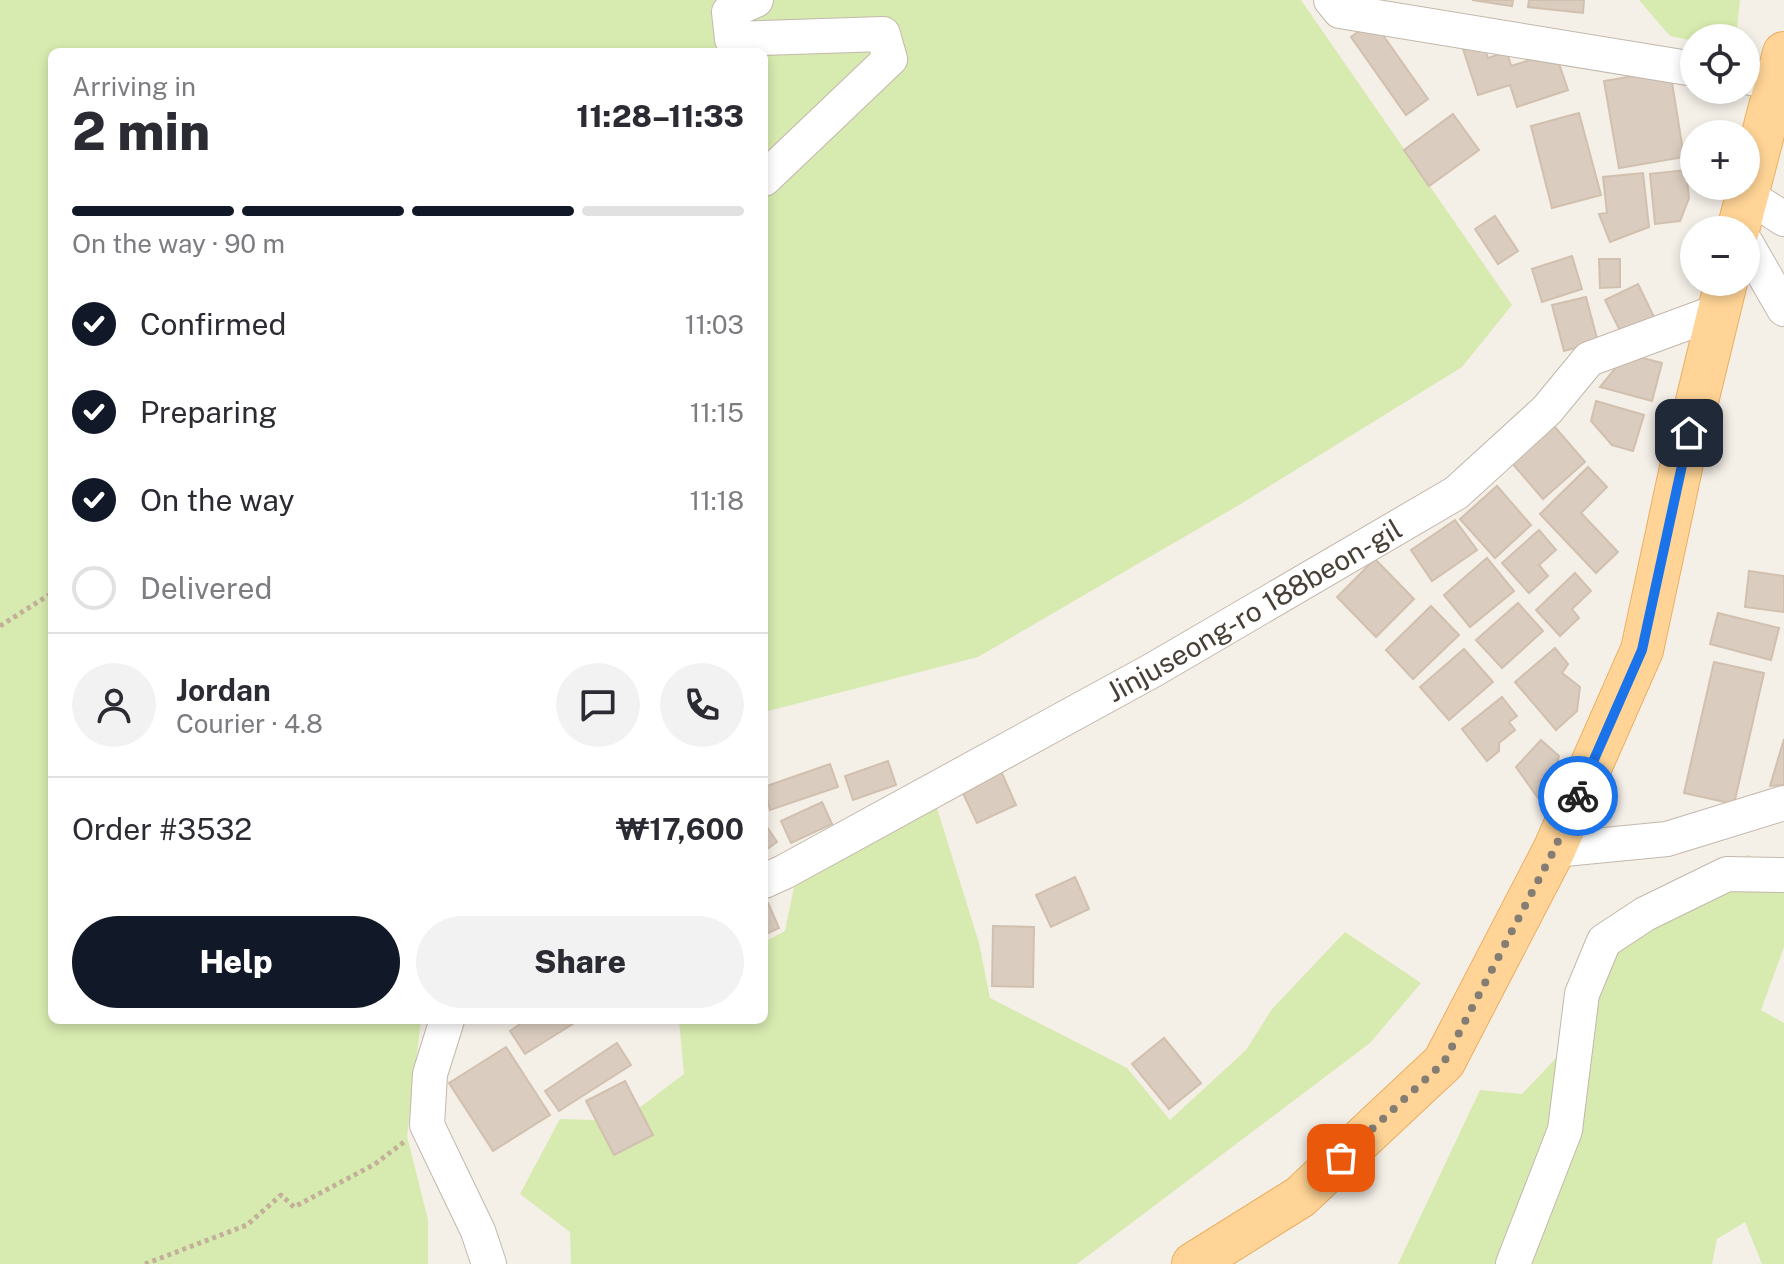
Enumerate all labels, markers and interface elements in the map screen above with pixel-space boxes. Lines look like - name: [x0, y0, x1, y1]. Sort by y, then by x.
- map controls: [1680, 24, 1760, 296]
- button: locate: [1680, 24, 1760, 104]
- text: Arriving in: [72, 71, 196, 102]
- text: 11:28–11:33: [576, 98, 744, 134]
- text: 2 min: [72, 101, 210, 162]
- button: +: [1680, 120, 1760, 200]
- button: −: [1680, 216, 1760, 296]
- text: On the way · 90 m: [72, 228, 285, 259]
- icon: check: [72, 302, 116, 346]
- text: Confirmed: [140, 306, 286, 342]
- text: 11:03: [685, 309, 744, 340]
- icon: check: [72, 390, 116, 434]
- text: Preparing: [140, 394, 277, 430]
- text: 11:15: [690, 397, 744, 428]
- pin: [1655, 399, 1723, 467]
- icon: home: [1667, 411, 1711, 455]
- icon: check: [72, 478, 116, 522]
- text: On the way: [140, 482, 294, 518]
- text: 11:18: [690, 485, 744, 516]
- street label: Jinjuseong-ro 188beon-gil: [1101, 511, 1407, 708]
- text: Delivered: [140, 570, 272, 606]
- button: person: [72, 663, 156, 747]
- button: chat: [556, 663, 640, 747]
- button: phone: [660, 663, 744, 747]
- text: Jordan: [176, 672, 271, 708]
- text: Courier · 4.8: [176, 708, 323, 739]
- courier: [1538, 756, 1618, 836]
- icon: bike: [1556, 774, 1600, 818]
- text: Order #3532: [72, 811, 252, 847]
- text: ₩17,600: [616, 811, 744, 847]
- button: Help: [72, 916, 400, 1008]
- button: Share: [416, 916, 744, 1008]
- pin: [1307, 1124, 1375, 1192]
- icon: bag: [1319, 1136, 1363, 1180]

